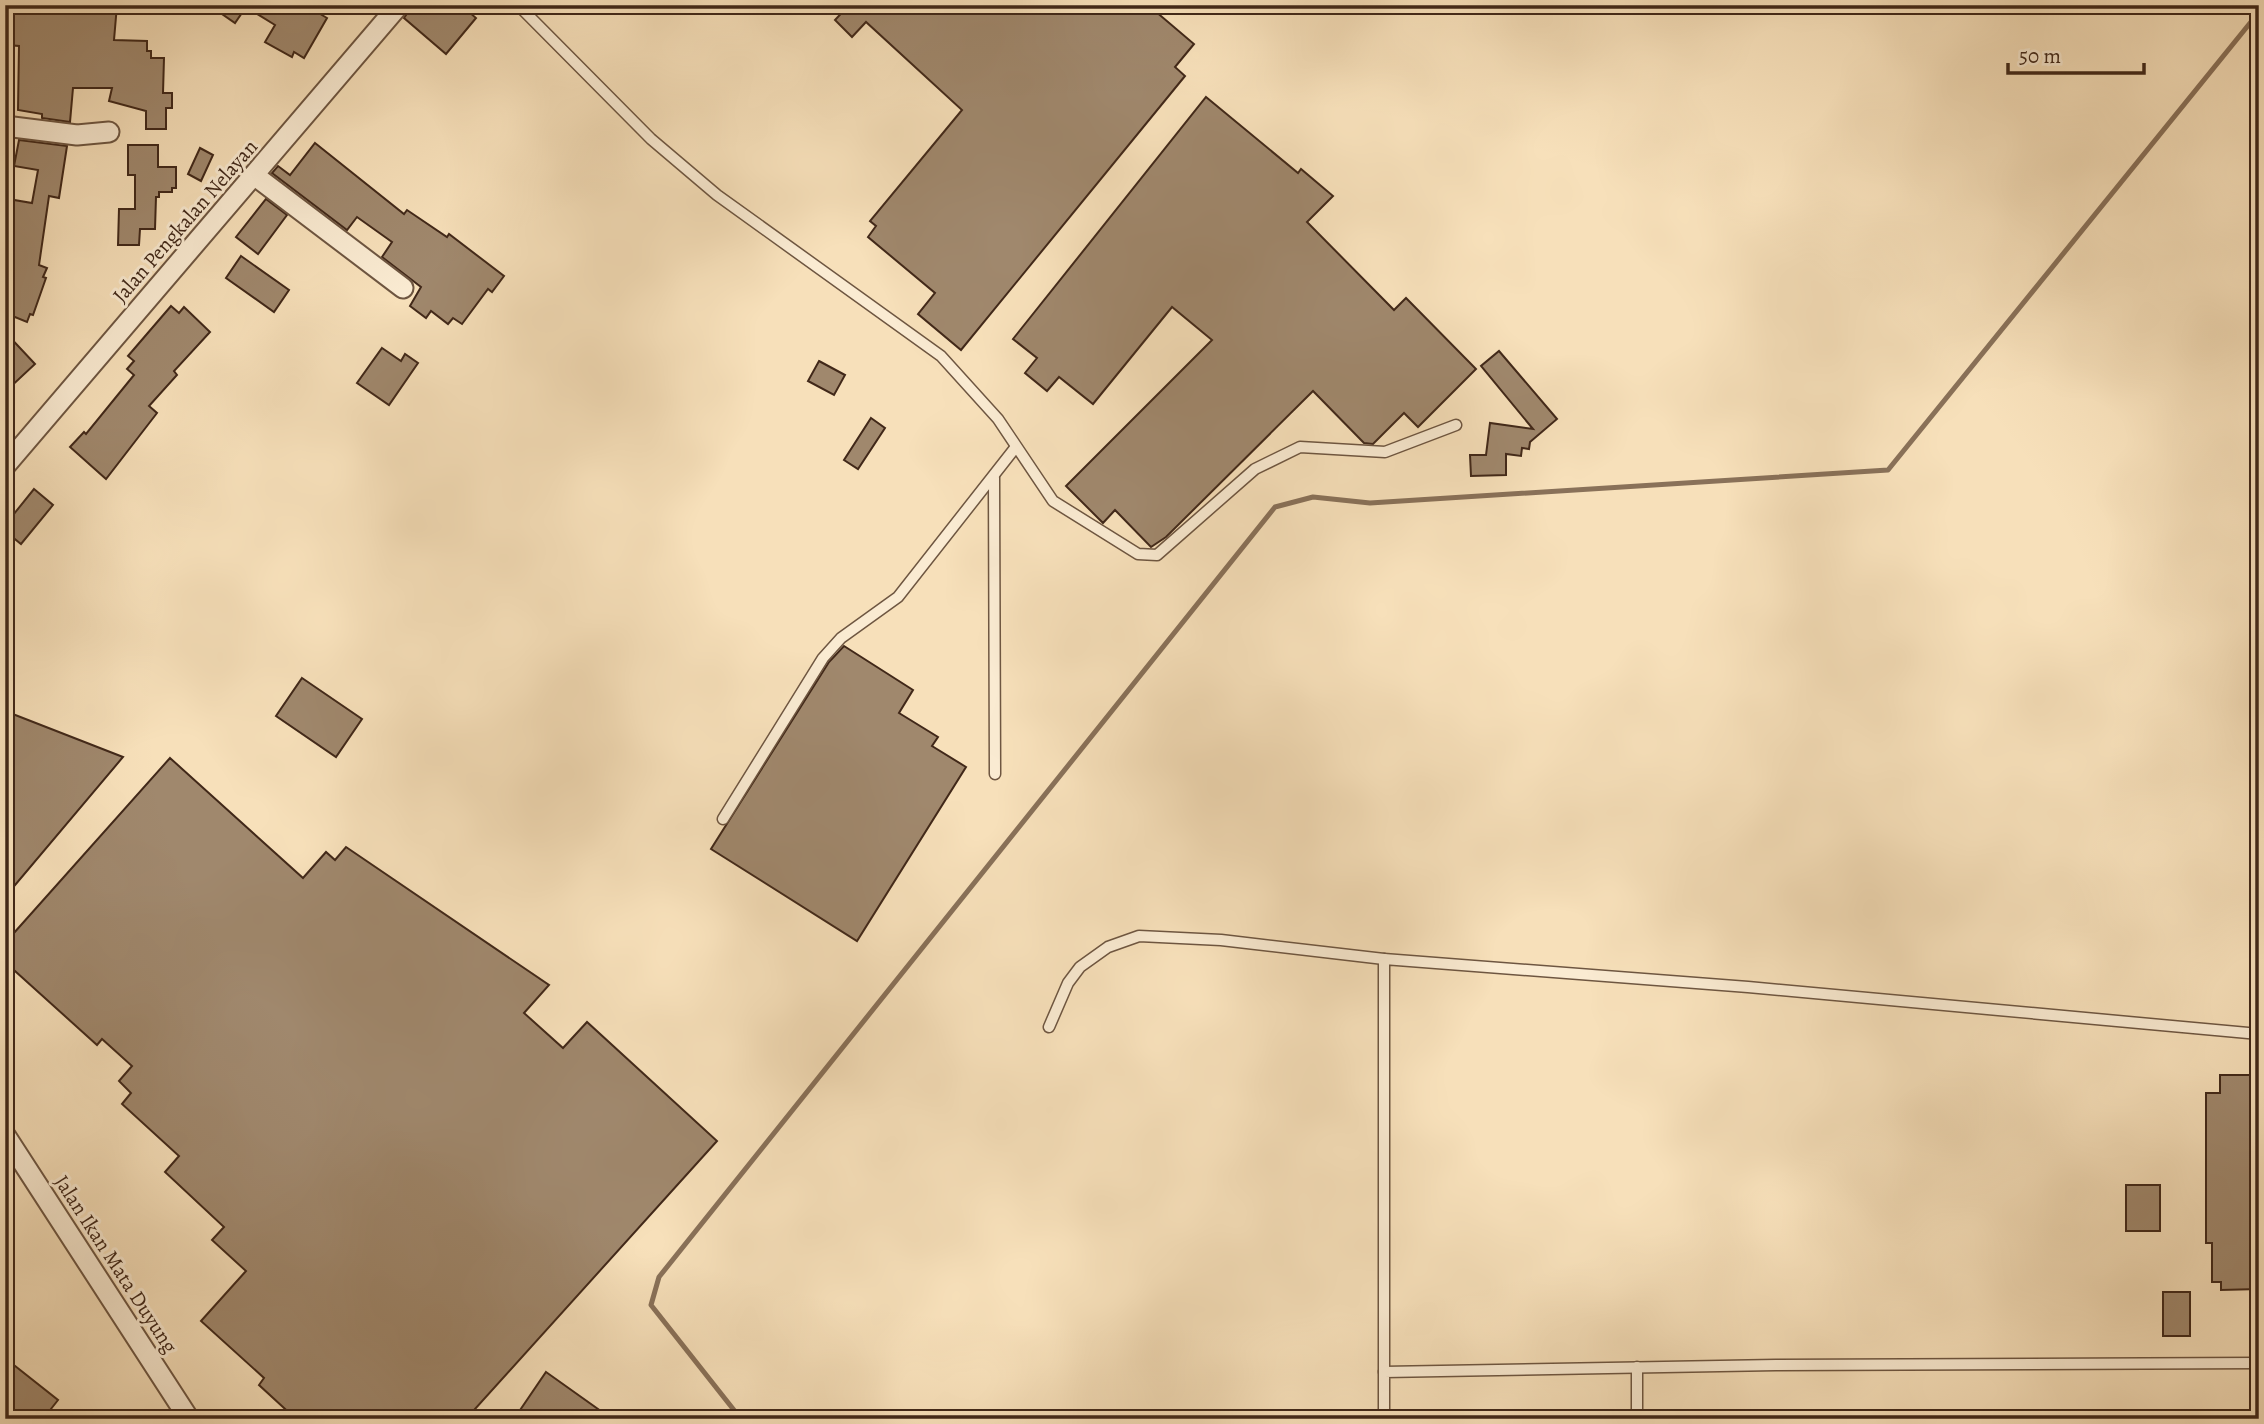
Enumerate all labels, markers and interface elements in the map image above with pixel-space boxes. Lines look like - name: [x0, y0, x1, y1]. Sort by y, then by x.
- scale bar: [2008, 32, 2145, 76]
- text: 50 m: [2019, 42, 2061, 70]
- street label: Jalan Pengkalan Nelayan: [106, 133, 264, 309]
- street label: Jalan Ikan Mata Duyung: [48, 1170, 184, 1359]

